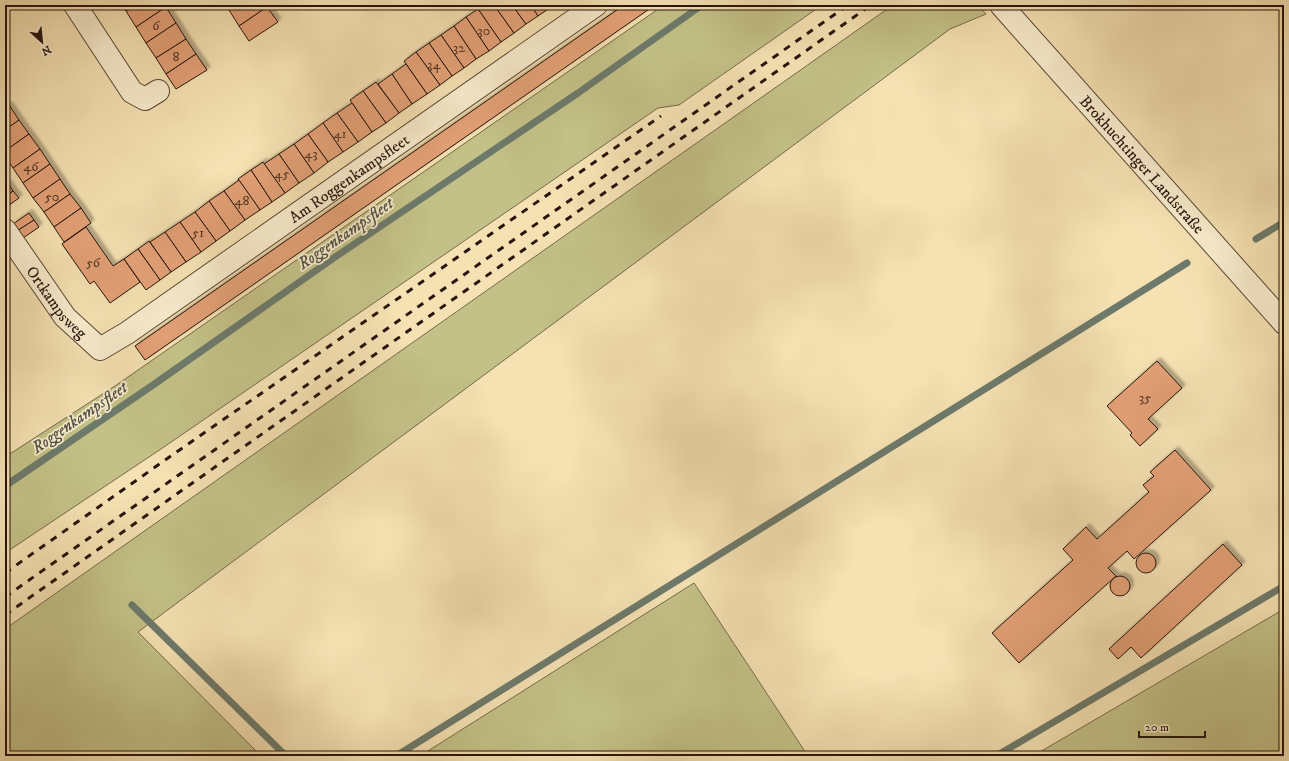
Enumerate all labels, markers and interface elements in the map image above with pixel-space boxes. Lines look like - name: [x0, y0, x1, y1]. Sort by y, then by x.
- house number: 6: [152, 17, 160, 35]
- north arrow: [22, 22, 62, 62]
- house number: 30: [478, 22, 490, 40]
- house number: 32: [453, 39, 465, 57]
- text: N: [39, 42, 53, 58]
- house number: 8: [172, 48, 180, 66]
- house number: 34: [427, 56, 442, 74]
- street label: Brokhuchtinger Landstraße: [1075, 91, 1209, 238]
- house number: 41: [333, 125, 347, 143]
- street label: Am Roggenkampsfleet: [285, 130, 413, 228]
- house number: 43: [304, 145, 318, 163]
- house number: 46: [23, 158, 39, 176]
- house number: 45: [275, 165, 290, 183]
- house number: 50: [45, 188, 59, 206]
- house number: 48: [234, 192, 250, 210]
- water label: Roggenkampsfleet: [292, 192, 399, 276]
- house number: 51: [192, 224, 204, 242]
- house number: 56: [86, 254, 101, 272]
- street label: Ortkampsweg: [22, 262, 91, 343]
- water label: Roggenkampsfleet: [26, 376, 133, 460]
- house number: 35: [1139, 389, 1151, 407]
- scale bar: [1139, 713, 1205, 739]
- text: 20 m: [1145, 720, 1169, 735]

